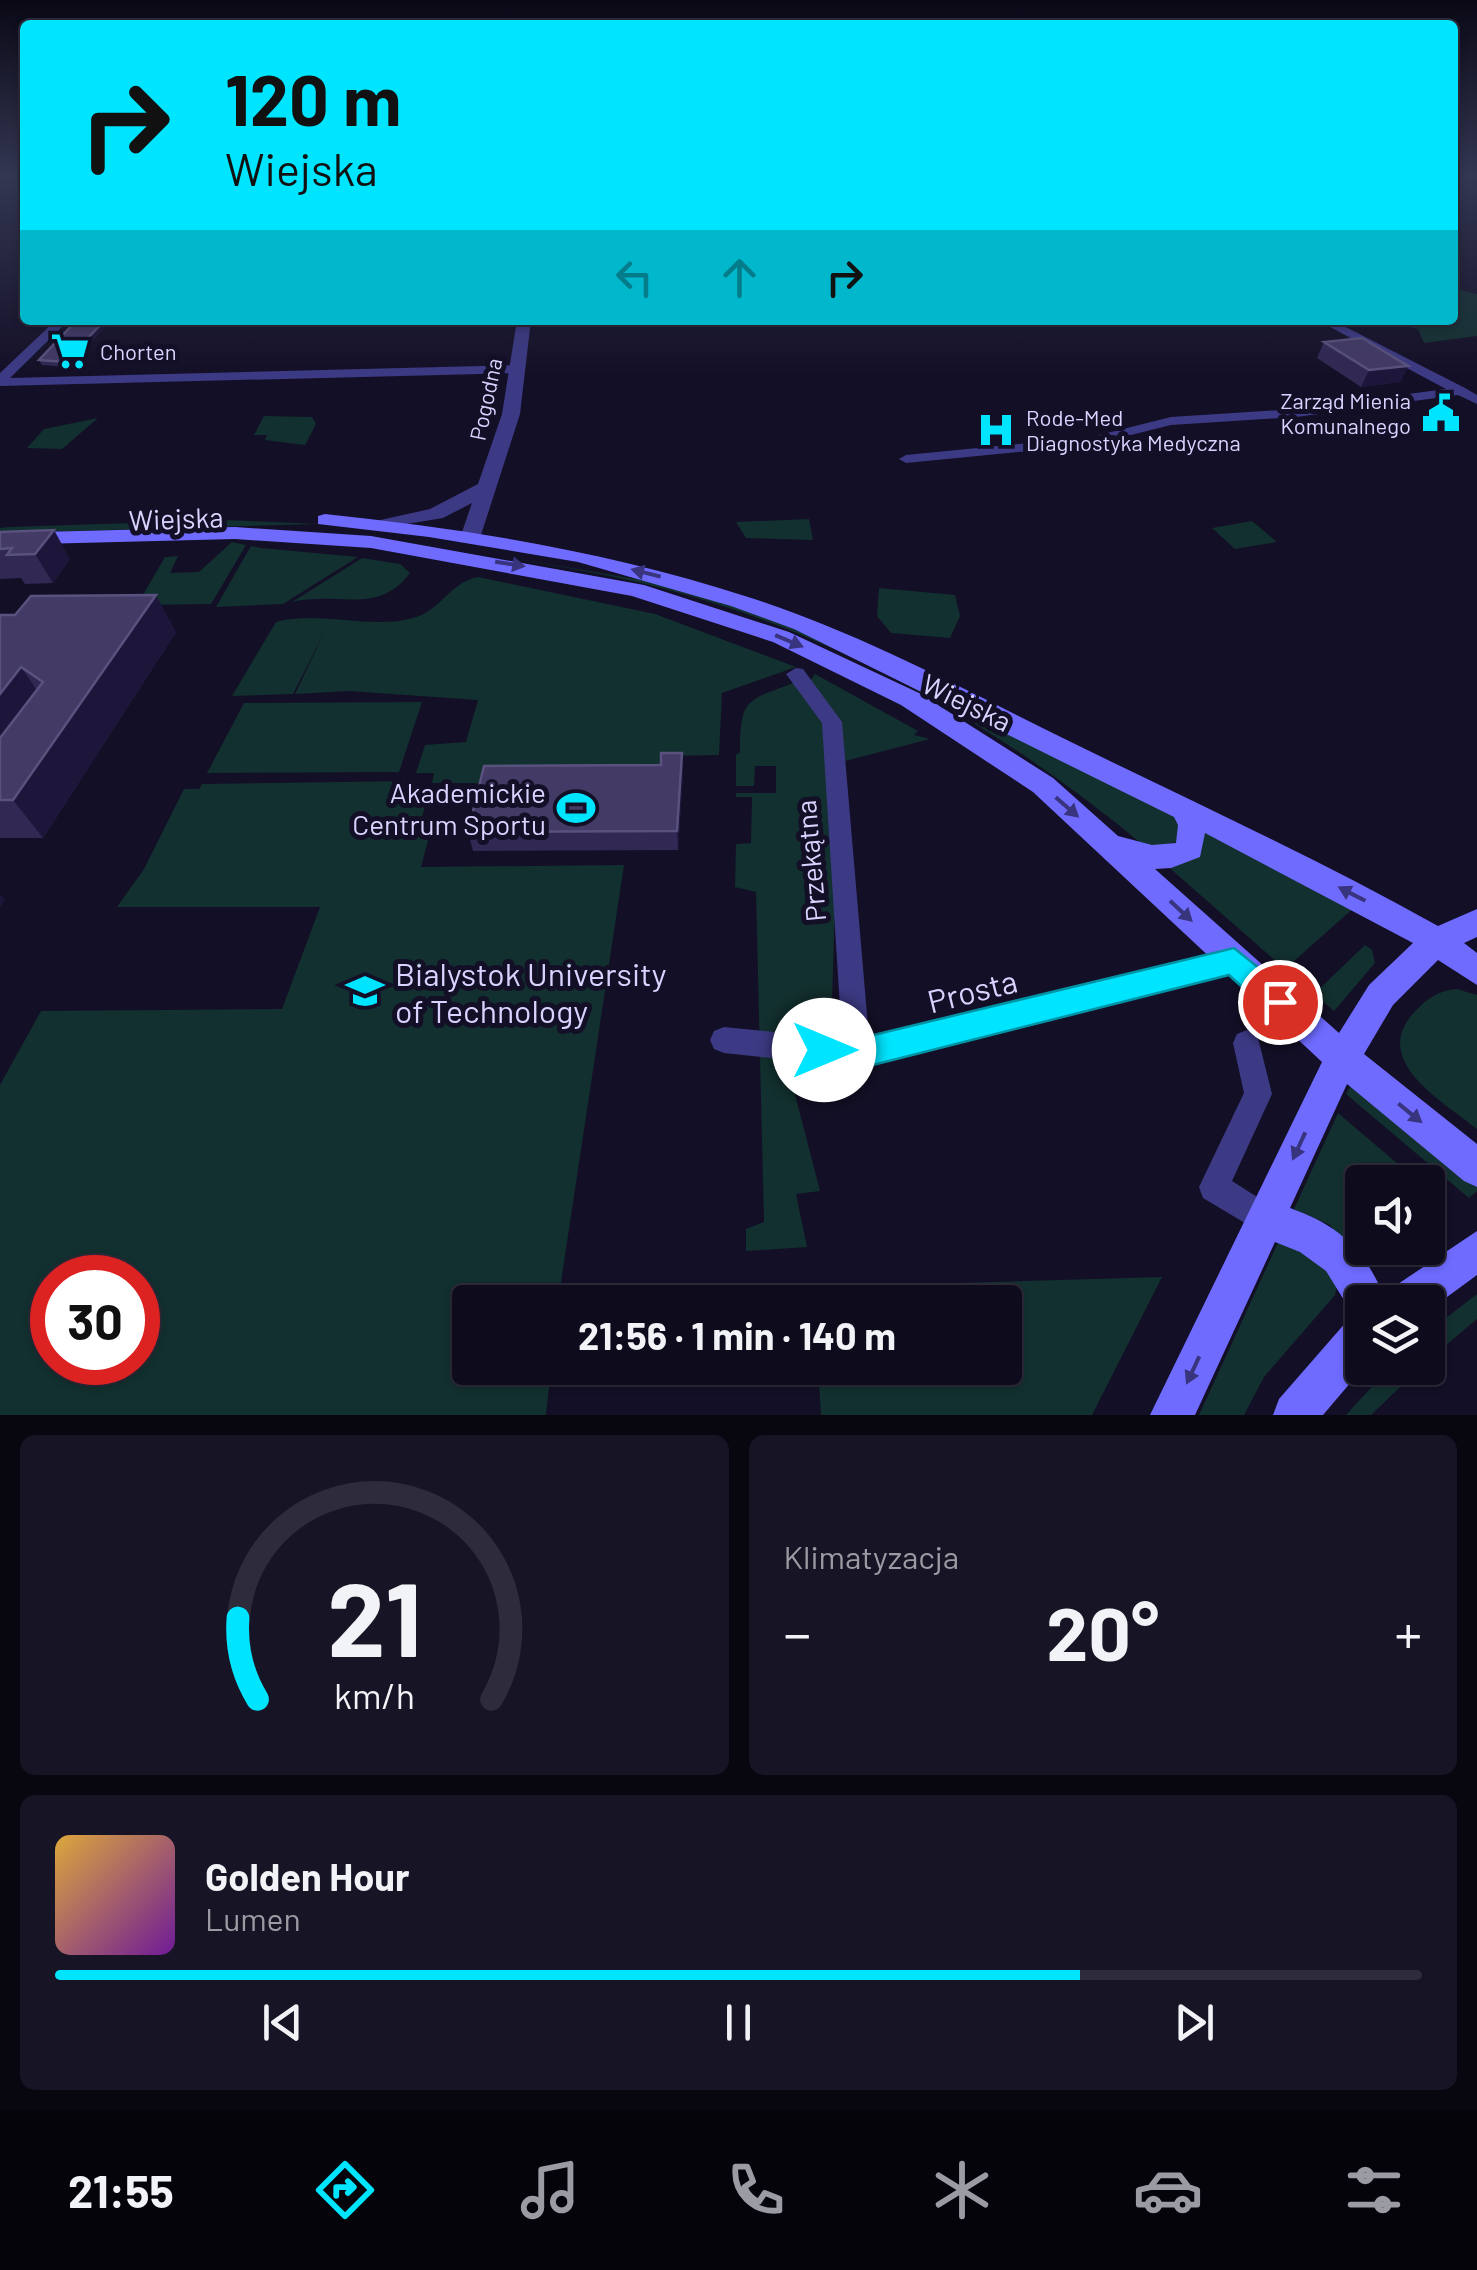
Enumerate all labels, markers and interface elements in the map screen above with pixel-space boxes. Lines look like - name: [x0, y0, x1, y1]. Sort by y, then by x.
- text: 120 m: [225, 56, 401, 140]
- icon: right: [60, 60, 190, 190]
- text: Wiejska: [225, 141, 378, 195]
- icon: left: [607, 250, 662, 305]
- icon: ahead: [712, 250, 767, 305]
- icon: right: [817, 250, 872, 305]
- supermarket icon: Chorten: [49, 330, 91, 372]
- place label: Chorten: [100, 338, 177, 364]
- street label: Pogodna: [464, 355, 506, 443]
- place label: Zarząd Mienia Komunalnego: [1281, 387, 1411, 438]
- public building icon: Zarząd Mienia Komunalnego: [1420, 392, 1462, 434]
- place label: Rode-Med Diagnostyka Medyczna: [1026, 404, 1241, 455]
- hospital icon: Rode-Med Diagnostyka Medyczna: [975, 409, 1017, 451]
- street label: Wiejska: [128, 499, 224, 537]
- one-way arrow: [494, 557, 526, 573]
- one-way arrow: [630, 564, 661, 580]
- one-way arrow: [775, 634, 805, 650]
- street label: Wiejska: [917, 666, 1017, 738]
- place label: Akademickie Centrum Sportu: [352, 775, 546, 841]
- sports icon: Akademickie Centrum Sportu: [555, 787, 597, 829]
- one-way arrow: [1055, 796, 1080, 818]
- street label: Przekątna: [788, 799, 832, 923]
- one-way arrow: [1337, 885, 1366, 902]
- one-way arrow: [1168, 899, 1192, 922]
- place label: Bialystok University of Technology: [395, 954, 667, 1029]
- pin: [1238, 960, 1323, 1045]
- street label: Prosta: [923, 961, 1021, 1019]
- school or university icon: Bialystok University of Technology: [344, 970, 386, 1012]
- icon: arrive: [1253, 975, 1308, 1030]
- position arrow: [772, 998, 876, 1102]
- one-way arrow: [1397, 1102, 1422, 1123]
- one-way arrow: [1291, 1132, 1308, 1161]
- map controls: [1345, 1165, 1445, 1385]
- button: sound: [1345, 1165, 1445, 1265]
- speed limit sign: 30: [30, 1255, 160, 1385]
- button: layers: [1345, 1285, 1445, 1385]
- text: 21:56 · 1 min · 140 m: [578, 1312, 896, 1358]
- one-way arrow: [1185, 1356, 1202, 1385]
- text: Klimatyzacja: [784, 1537, 959, 1575]
- text: 21: [327, 1553, 421, 1678]
- text: 20°: [1046, 1586, 1159, 1676]
- text: −: [784, 1599, 811, 1665]
- text: +: [1394, 1599, 1422, 1665]
- text: km/h: [334, 1673, 415, 1716]
- text: Golden Hour: [205, 1853, 410, 1899]
- text: Lumen: [205, 1899, 301, 1937]
- icon: previous: [255, 1995, 310, 2050]
- icon: pause: [711, 1995, 766, 2050]
- icon: next: [1167, 1995, 1222, 2050]
- icon: directions: [310, 2155, 380, 2225]
- icon: music: [515, 2155, 585, 2225]
- icon: phone: [721, 2155, 791, 2225]
- icon: climate: [927, 2155, 997, 2225]
- icon: car: [1133, 2155, 1203, 2225]
- icon: filters: [1339, 2155, 1409, 2225]
- text: 21:55: [68, 2163, 174, 2217]

